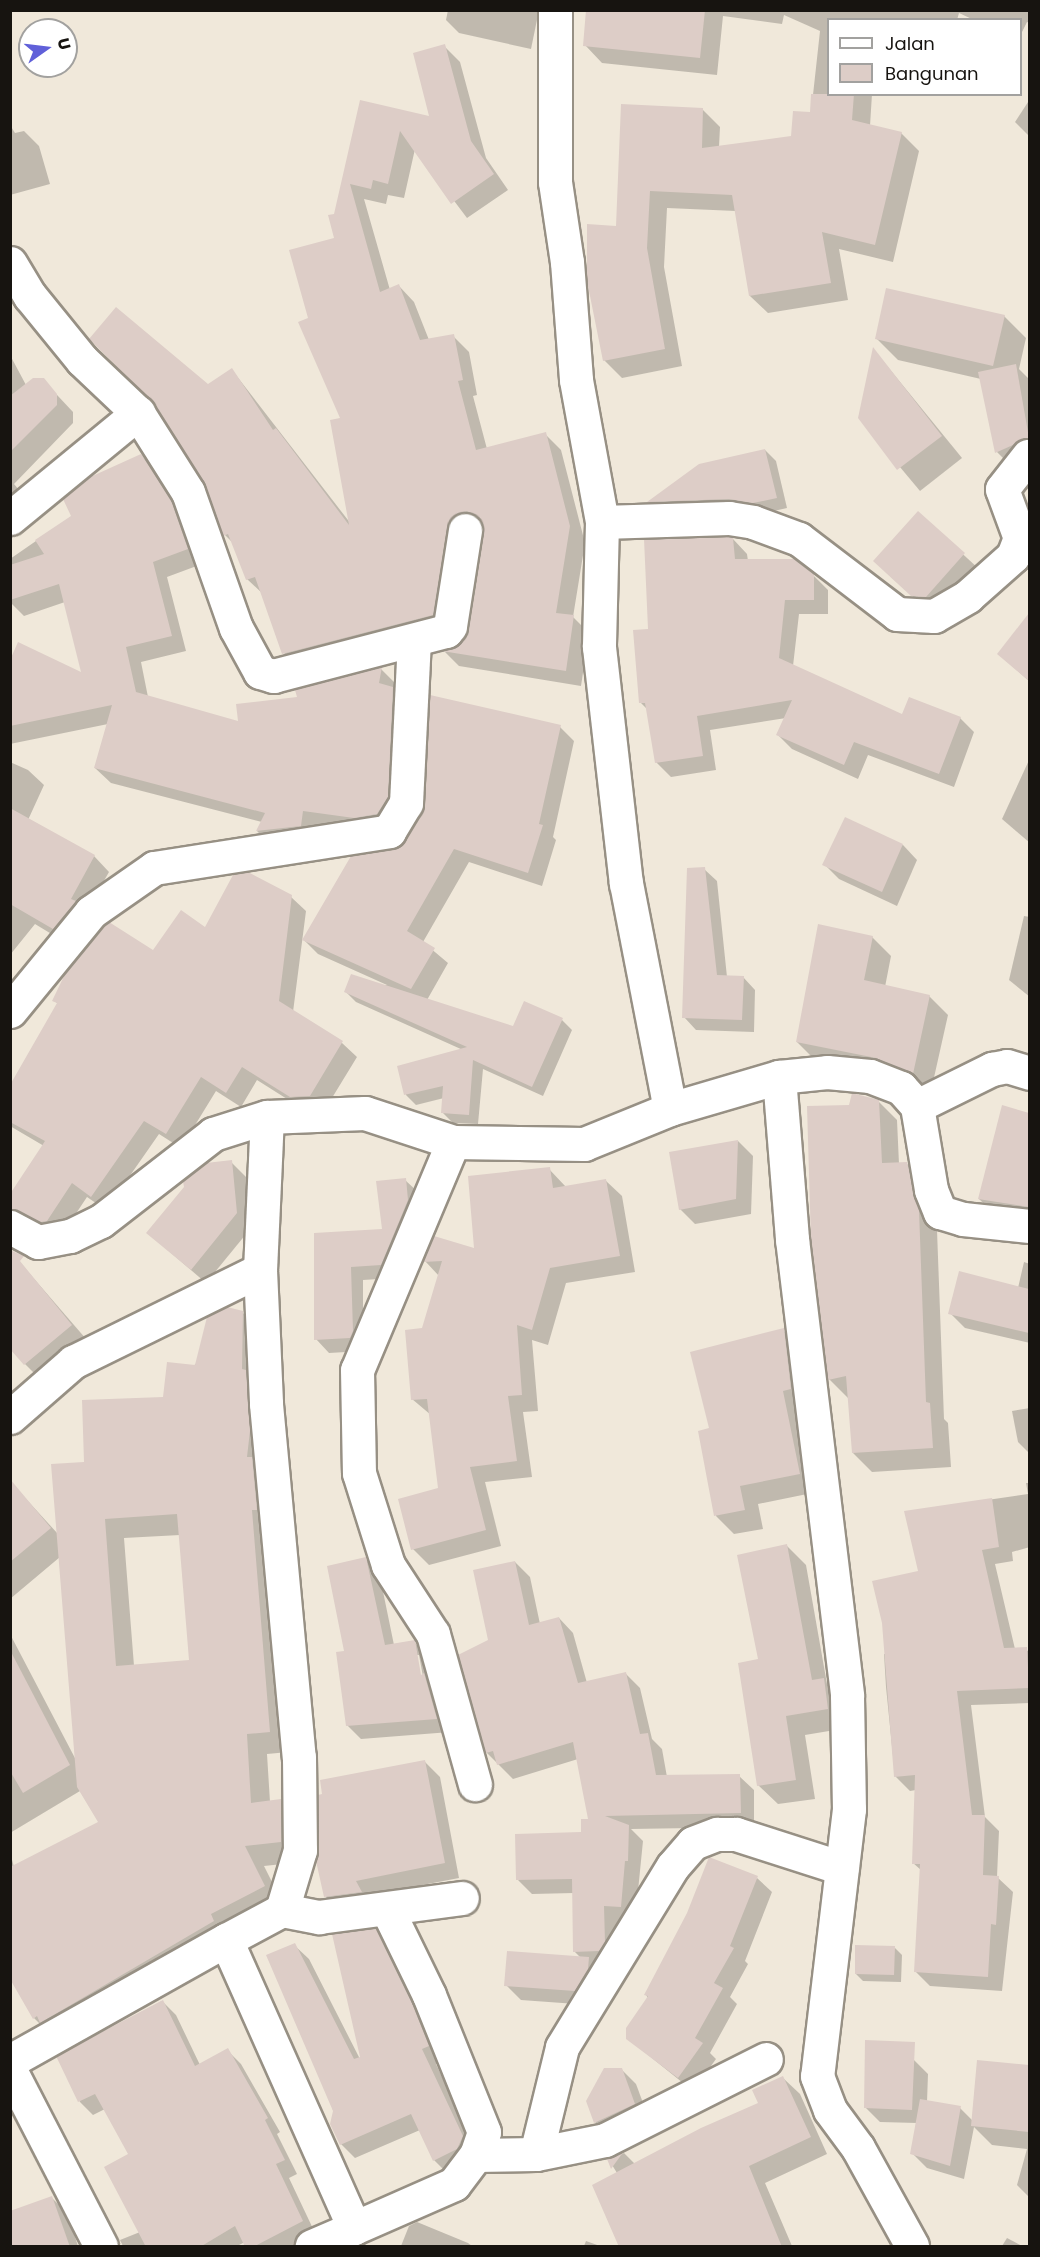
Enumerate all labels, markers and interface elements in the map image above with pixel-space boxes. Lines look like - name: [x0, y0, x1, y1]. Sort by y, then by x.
- north arrow: [18, 18, 78, 78]
- legend: [827, 18, 1022, 96]
- text: Jalan: [885, 31, 935, 56]
- text: U: [51, 36, 77, 52]
- text: Bangunan: [885, 61, 979, 86]

